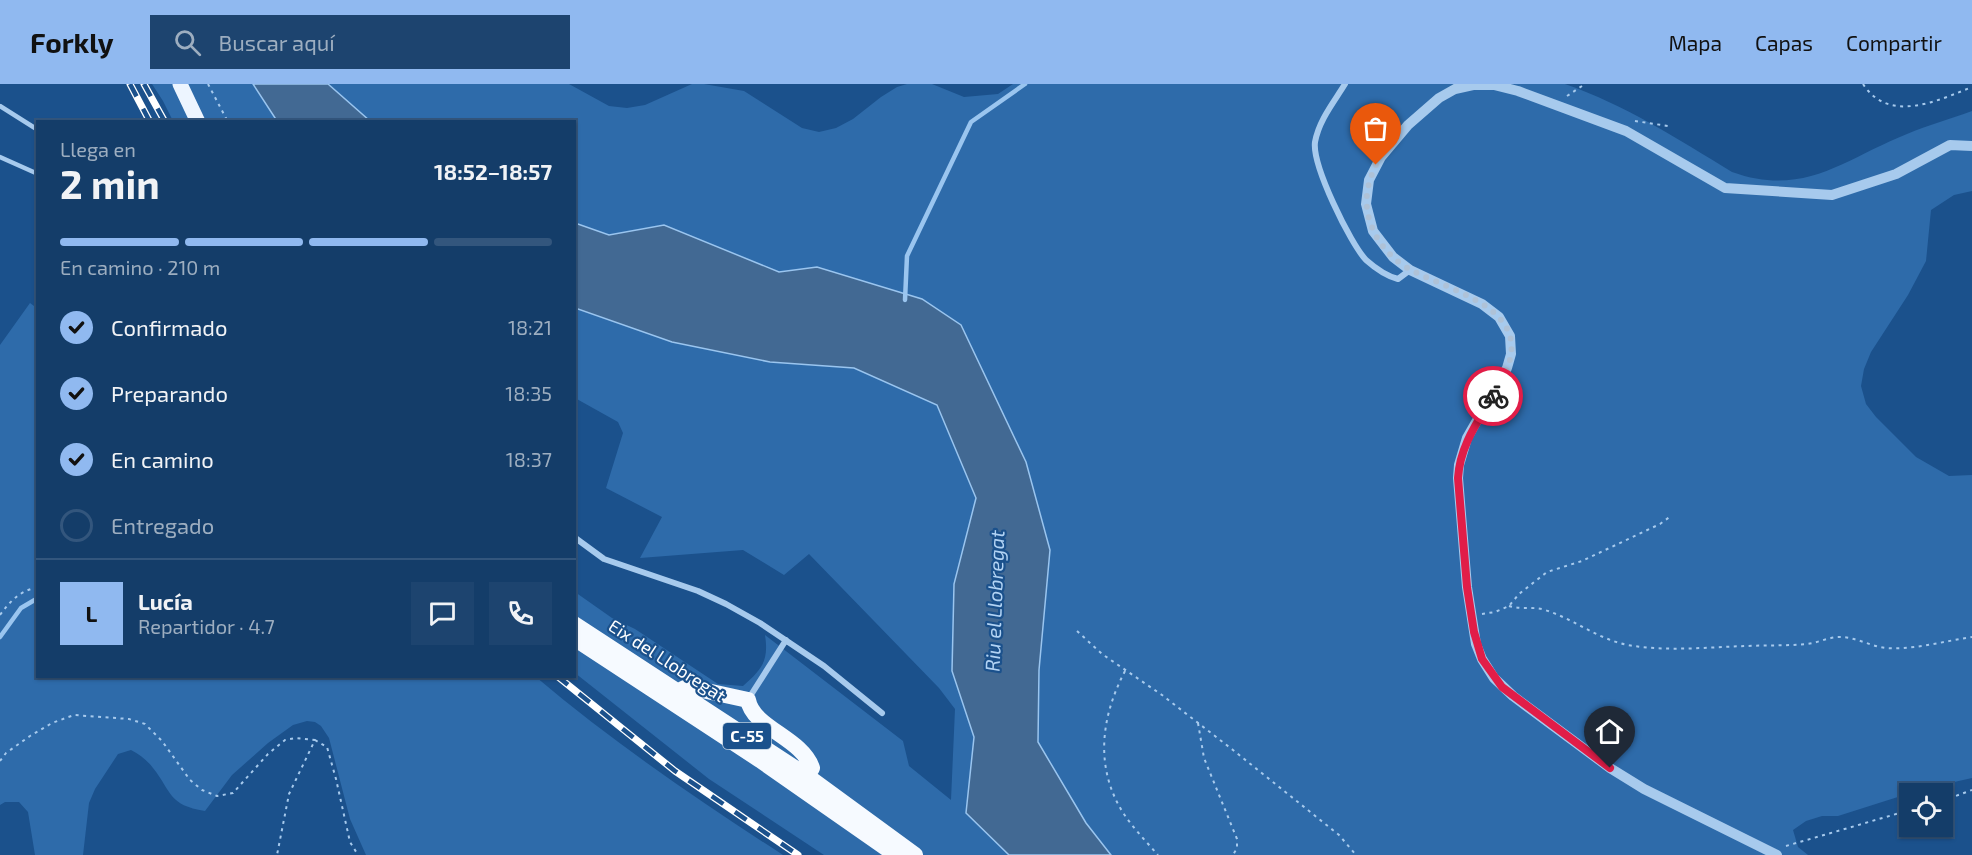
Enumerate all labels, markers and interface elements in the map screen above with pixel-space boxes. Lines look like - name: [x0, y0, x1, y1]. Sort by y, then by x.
- search box: [150, 15, 570, 69]
- text: Forkly: [30, 25, 114, 59]
- icon: search: [171, 26, 204, 59]
- text: Buscar aquí: [219, 29, 335, 55]
- text: Mapa: [1668, 30, 1722, 55]
- text: Capas: [1755, 30, 1813, 55]
- text: Compartir: [1846, 30, 1942, 55]
- pin: [1350, 103, 1401, 165]
- icon: bag: [1359, 112, 1392, 145]
- text: Llega en: [60, 137, 136, 161]
- text: 18:52–18:57: [434, 158, 552, 184]
- text: 2 min: [60, 160, 160, 207]
- text: En camino · 210 m: [60, 255, 220, 279]
- icon: check: [60, 311, 93, 344]
- text: Confirmado: [111, 314, 227, 340]
- text: 18:21: [508, 315, 552, 339]
- courier: [1463, 366, 1523, 426]
- icon: check: [60, 377, 93, 410]
- text: Preparando: [111, 380, 228, 406]
- icon: bike: [1477, 380, 1510, 413]
- text: 18:35: [505, 381, 552, 405]
- icon: check: [60, 443, 93, 476]
- text: En camino: [111, 446, 214, 472]
- text: 18:37: [506, 447, 552, 471]
- text: Entregado: [111, 512, 214, 538]
- water label: Riu el Llobregat: [980, 529, 1008, 672]
- button: chat: [411, 582, 474, 645]
- button: phone: [489, 582, 552, 645]
- text: Lucía: [138, 588, 193, 614]
- text: L: [86, 600, 97, 626]
- text: Repartidor · 4.7: [138, 614, 275, 638]
- street label: Eix del Llobregat: [605, 614, 730, 706]
- pin: [1584, 706, 1635, 768]
- icon: home: [1593, 715, 1626, 748]
- road number: C-55: [723, 723, 771, 749]
- map controls: [1899, 783, 1953, 837]
- button: locate: [1899, 783, 1953, 837]

